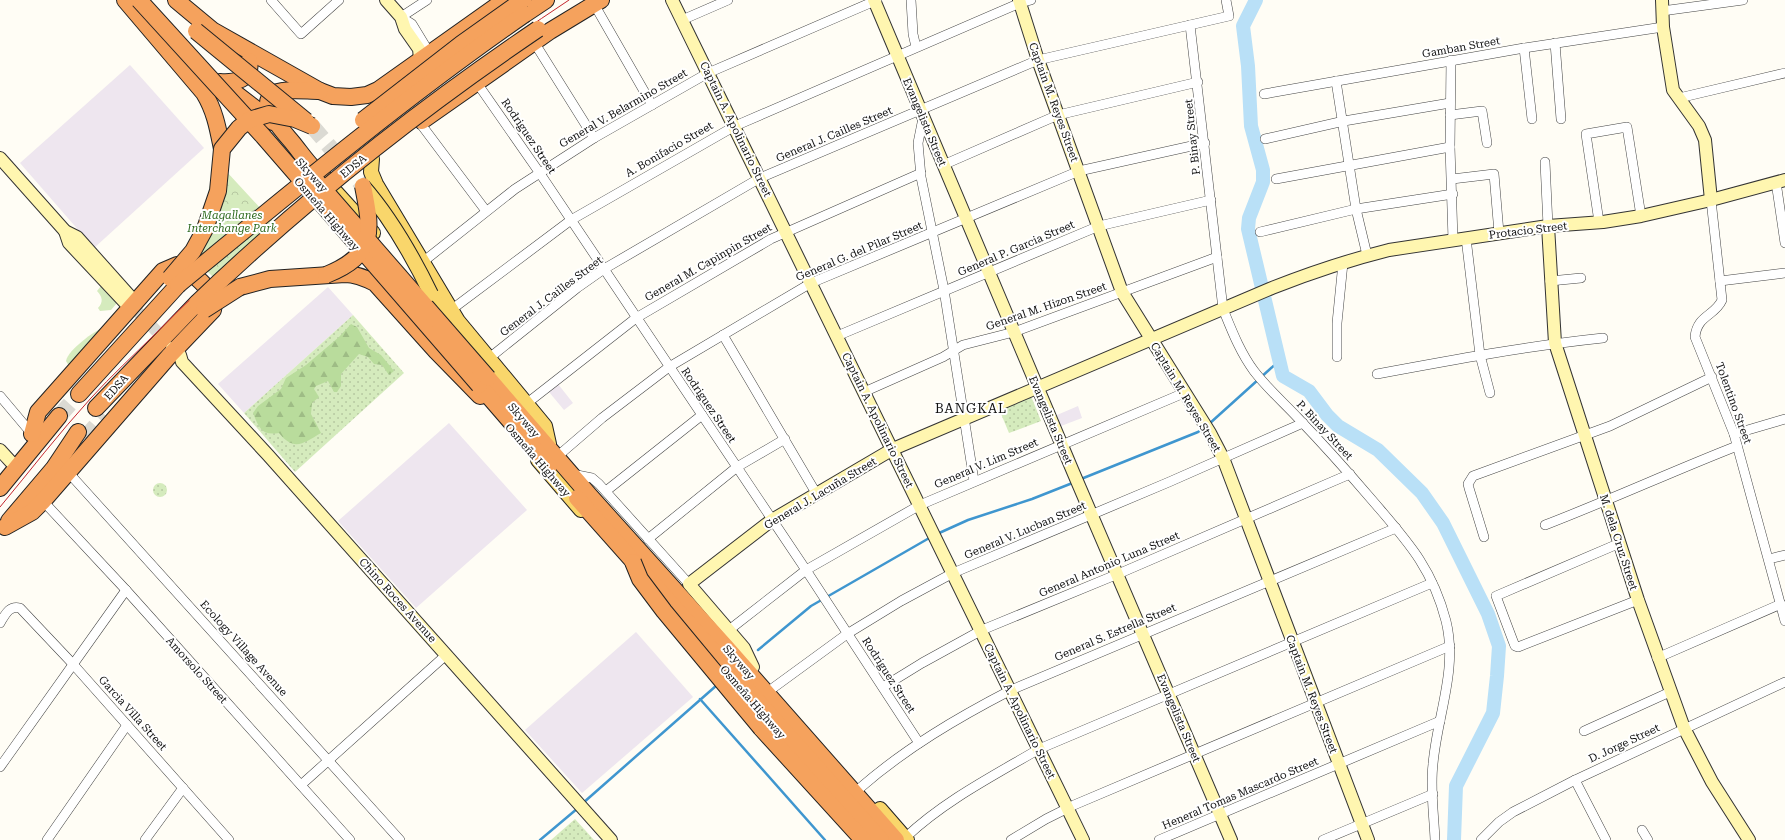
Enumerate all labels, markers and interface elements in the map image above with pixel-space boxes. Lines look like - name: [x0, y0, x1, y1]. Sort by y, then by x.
- street label: Gamban Street: [1421, 34, 1501, 61]
- street label: Captain M. Reyes Street: [1026, 41, 1081, 164]
- street label: Captain A. Apolinario Street: [697, 60, 774, 199]
- street label: General V. Belarmino Street: [557, 66, 690, 151]
- street label: Evangelista Street: [900, 76, 949, 168]
- street label: Rodriguez Street: [499, 96, 559, 176]
- street label: P. Binay Street: [1182, 98, 1203, 176]
- street label: General J. Cailles Street: [774, 104, 894, 165]
- street label: A. Bonifacio Street: [623, 119, 715, 180]
- street label: EDSA: [338, 152, 369, 181]
- street label: Skyway: [293, 156, 331, 196]
- street label: Osmeña Highway: [291, 175, 362, 254]
- park label: Magallanes Interchange Park: [186, 209, 277, 235]
- street label: General P. Garcia Street: [956, 218, 1076, 279]
- street label: General G. del Pilar Street: [794, 219, 924, 284]
- street label: Protacio Street: [1488, 219, 1568, 242]
- street label: General M. Capinpin Street: [642, 221, 774, 304]
- street label: General J. Cailles Street: [497, 254, 605, 339]
- street label: General M. Hizon Street: [984, 280, 1108, 333]
- street label: Captain M. Reyes Street: [1148, 340, 1224, 455]
- street label: Captain A. Apolinario Street: [839, 351, 916, 490]
- street label: Tolentino Street: [1713, 361, 1754, 446]
- street label: Rodriguez Street: [679, 365, 739, 445]
- street label: EDSA: [102, 372, 131, 403]
- street label: Evangelista Street: [1026, 374, 1075, 466]
- street label: P. Binay Street: [1294, 398, 1355, 463]
- street label: Skyway: [505, 400, 543, 441]
- district label: BANGKAL: [935, 401, 1007, 416]
- street label: Osmeña Highway: [502, 421, 573, 500]
- street label: General V. Lim Street: [932, 436, 1040, 491]
- street label: General J. Lacuña Street: [762, 455, 879, 532]
- street label: M. dela Cruz Street: [1597, 493, 1640, 592]
- street label: General V. Lucban Street: [962, 499, 1088, 562]
- street label: General Antonio Luna Street: [1037, 529, 1181, 600]
- street label: Chino Roces Avenue: [356, 555, 439, 645]
- street label: Ecology Village Avenue: [197, 598, 290, 699]
- street label: General S. Estrella Street: [1053, 601, 1178, 664]
- street label: Captain M. Reyes Street: [1283, 633, 1340, 755]
- street label: Amorsolo Street: [163, 634, 230, 706]
- street label: Rodriguez Street: [859, 635, 918, 716]
- street label: Skyway: [720, 642, 758, 683]
- street label: Captain A. Apolinario Street: [981, 642, 1058, 781]
- street label: Osmeña Highway: [717, 663, 788, 742]
- street label: Evangelista Street: [1154, 672, 1203, 764]
- street label: Garcia Villa Street: [96, 673, 170, 753]
- street label: D. Jorge Street: [1587, 721, 1662, 766]
- street label: Heneral Tomas Mascardo Street: [1160, 755, 1320, 832]

